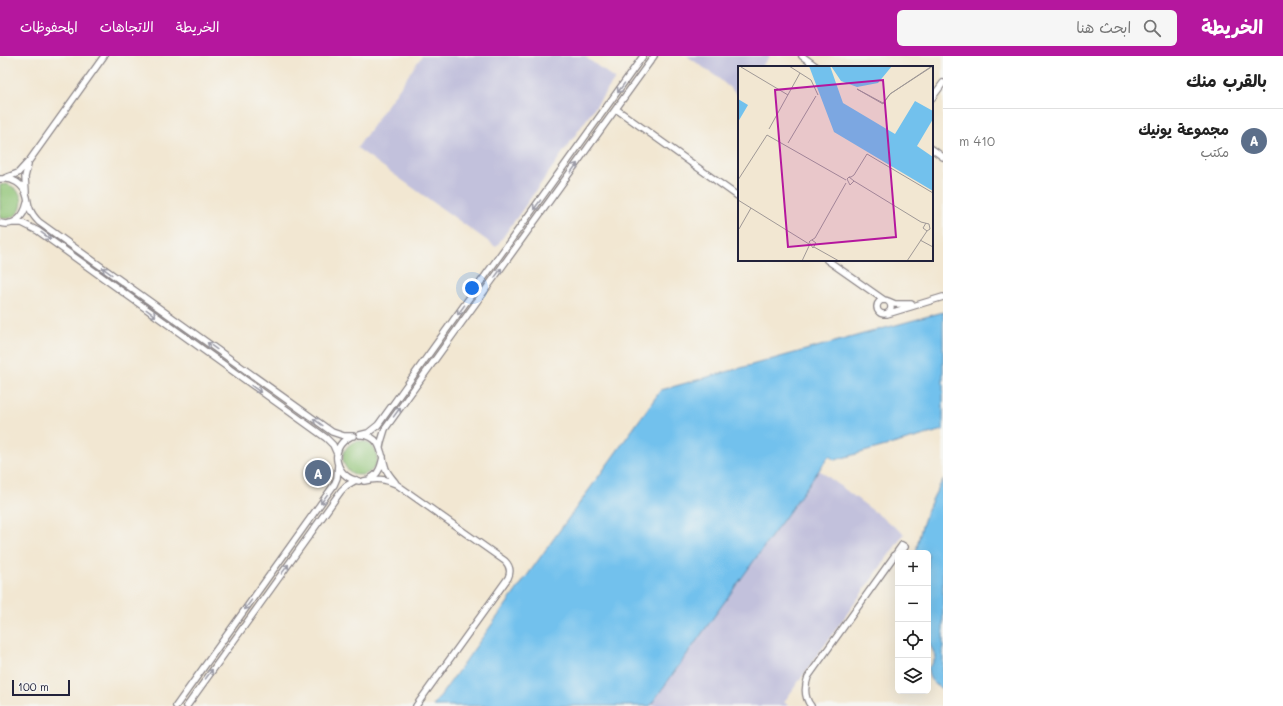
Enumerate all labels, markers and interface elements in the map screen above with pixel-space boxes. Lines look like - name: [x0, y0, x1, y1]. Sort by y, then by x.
- search box: [897, 10, 1177, 46]
- text: الخريطة: [1201, 14, 1263, 39]
- text: المحفوظات: [20, 17, 78, 36]
- text: الاتجاهات: [100, 17, 154, 36]
- text: الخريطة: [176, 17, 219, 36]
- text: ابحث هنا: [1076, 17, 1131, 37]
- icon: search: [1141, 17, 1163, 39]
- inset map: [738, 66, 933, 261]
- text: بالقرب منك: [1186, 69, 1267, 91]
- one-way arrow: [616, 82, 625, 93]
- text: مجموعة يونيك: [1138, 119, 1229, 139]
- text: 410 m: [959, 132, 995, 149]
- text: A: [1249, 132, 1259, 149]
- text: مكتب: [1201, 143, 1229, 160]
- one-way arrow: [570, 162, 578, 173]
- one-way arrow: [532, 199, 541, 210]
- one-way arrow: [40, 232, 51, 240]
- one-way arrow: [101, 266, 112, 275]
- one-way arrow: [494, 268, 502, 279]
- your location: [462, 278, 482, 298]
- one-way arrow: [457, 305, 465, 316]
- one-way arrow: [145, 309, 156, 317]
- one-way arrow: [207, 342, 218, 351]
- one-way arrow: [250, 385, 261, 393]
- one-way arrow: [393, 407, 401, 418]
- one-way arrow: [312, 418, 323, 426]
- pin: A: [305, 458, 331, 488]
- one-way arrow: [320, 493, 328, 504]
- map controls: [895, 550, 931, 694]
- button: +: [895, 550, 931, 586]
- one-way arrow: [281, 564, 289, 575]
- button: −: [895, 586, 931, 622]
- one-way arrow: [244, 599, 253, 610]
- button: locate: [895, 622, 931, 658]
- button: layers: [895, 658, 931, 694]
- one-way arrow: [205, 669, 213, 680]
- scale bar: [12, 678, 70, 697]
- text: 100 m: [18, 679, 49, 694]

